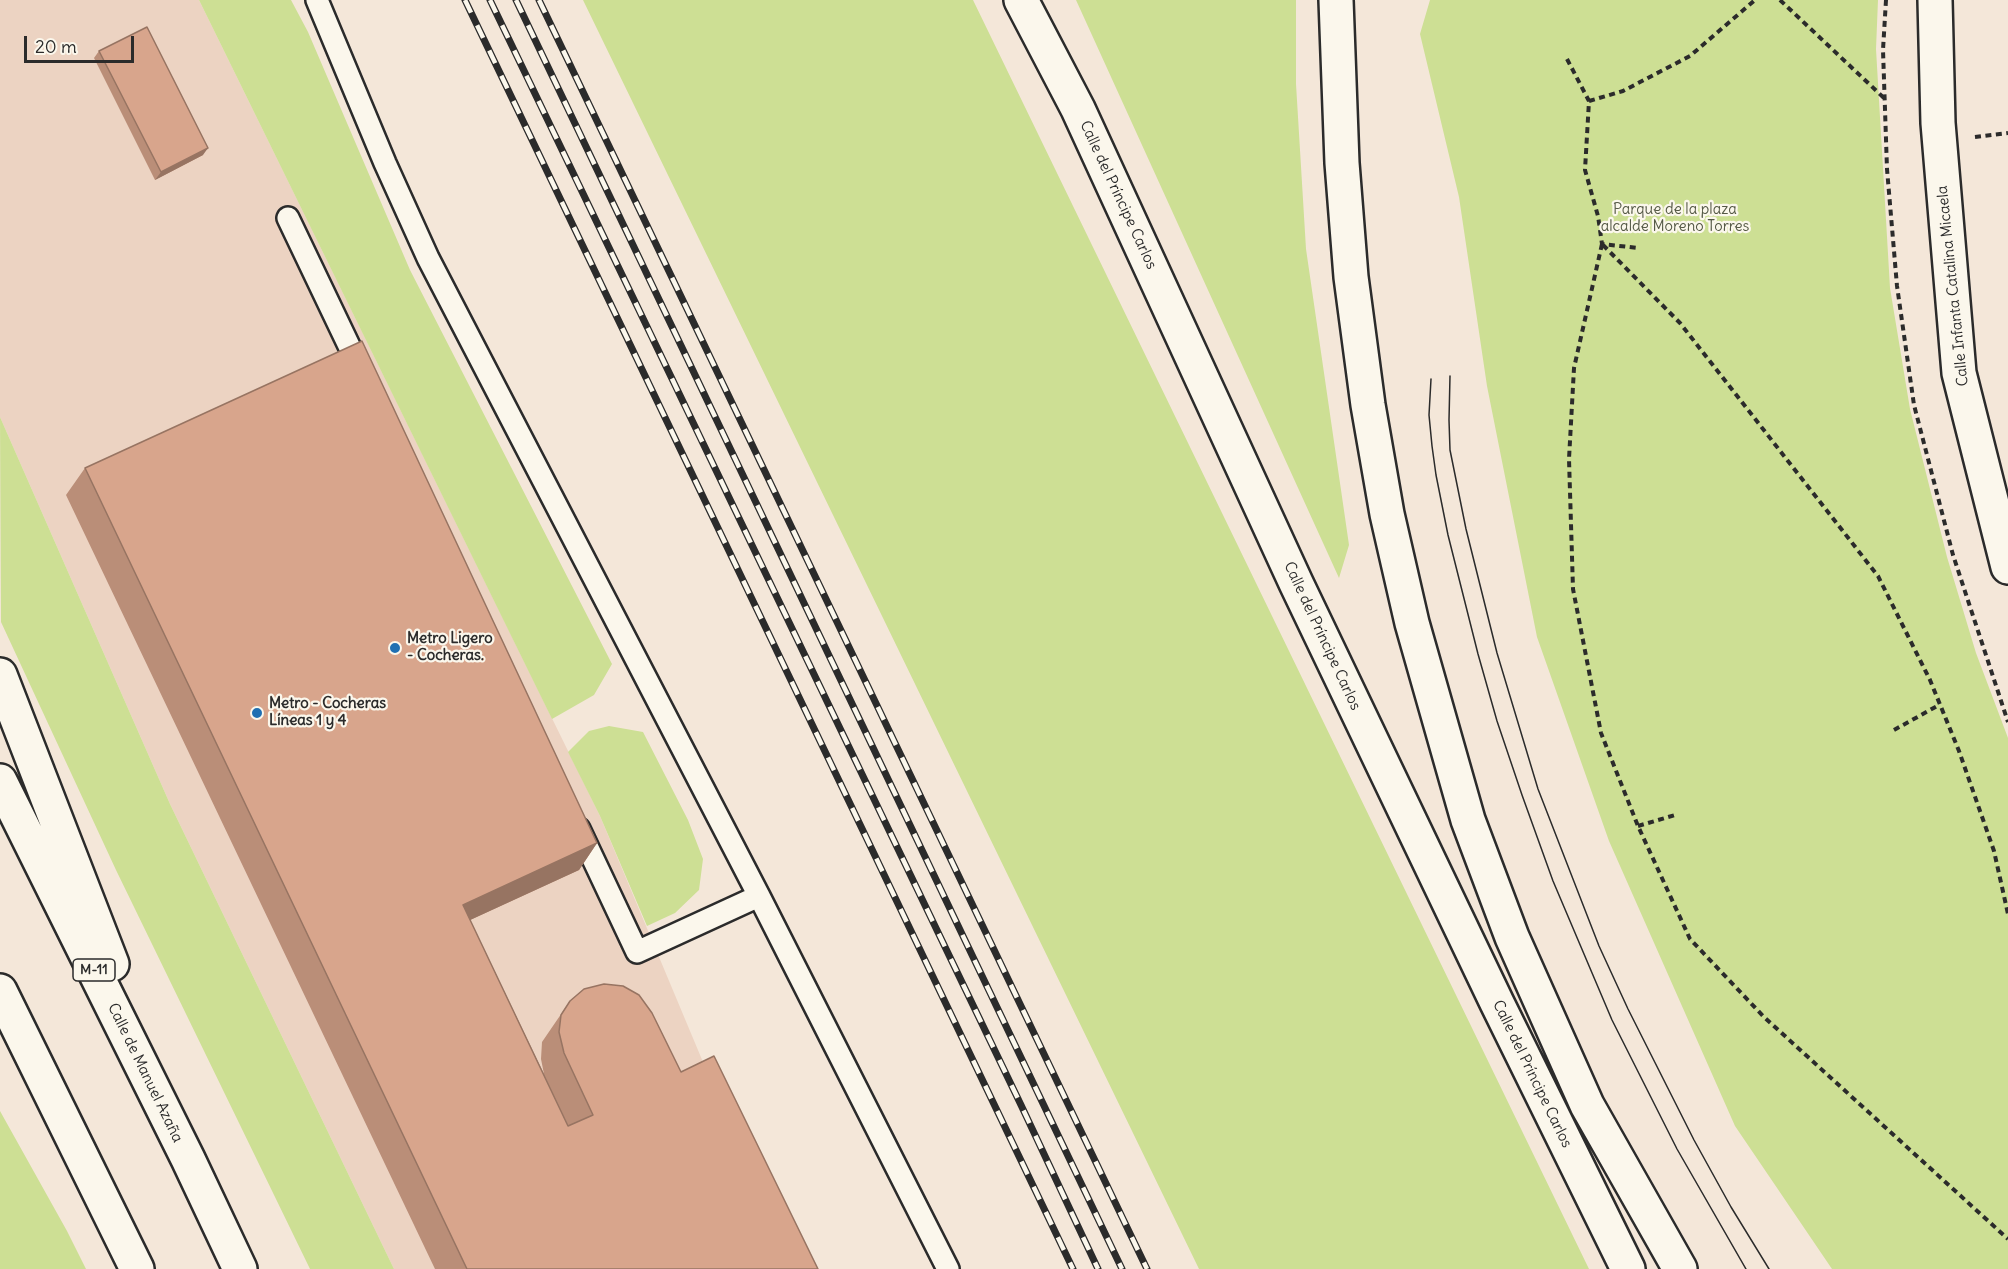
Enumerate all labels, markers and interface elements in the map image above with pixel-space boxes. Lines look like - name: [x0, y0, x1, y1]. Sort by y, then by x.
- scale bar: [27, 24, 136, 62]
- text: 20 m: [35, 35, 77, 58]
- street label: Calle del Príncipe Carlos: [1076, 118, 1160, 272]
- street label: Calle Infanta Catalina Micaela: [1934, 185, 1972, 387]
- park label: Parque de la plaza alcalde Moreno Torres: [1601, 201, 1749, 236]
- street label: Calle del Príncipe Carlos: [1280, 559, 1364, 713]
- place label: Metro Ligero - Cocheras.: [407, 630, 493, 665]
- marker: Metro Ligero - Cocheras.: [388, 641, 402, 655]
- place label: Metro - Cocheras Líneas 1 y 4: [269, 695, 386, 730]
- marker: Metro - Cocheras Líneas 1 y 4: [250, 706, 264, 720]
- road number: M-11: [73, 959, 115, 981]
- street label: Calle del Príncipe Carlos: [1488, 997, 1576, 1151]
- street label: Calle de Manuel Azaña: [103, 1001, 187, 1145]

